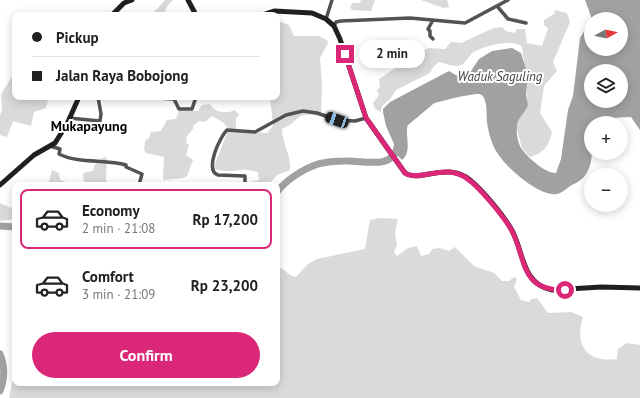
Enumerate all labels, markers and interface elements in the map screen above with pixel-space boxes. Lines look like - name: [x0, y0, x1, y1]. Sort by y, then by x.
- north arrow: [584, 12, 628, 56]
- map controls: [584, 12, 628, 212]
- text: Pickup: [56, 28, 99, 47]
- callout: 2 min: [359, 40, 425, 68]
- route end: [336, 45, 354, 63]
- text: 2 min: [376, 45, 408, 62]
- button: layers: [584, 64, 628, 108]
- text: Jalan Raya Bobojong: [56, 66, 188, 85]
- water label: Waduk Saguling: [458, 68, 543, 85]
- car: [324, 110, 350, 130]
- button: +: [584, 116, 628, 160]
- district label: Mukapayung: [51, 117, 127, 135]
- button: −: [584, 168, 628, 212]
- icon: car: [34, 201, 70, 237]
- text: Economy: [82, 201, 140, 220]
- text: Rp 17,200: [193, 210, 258, 229]
- text: 2 min · 21:08: [82, 220, 155, 237]
- icon: car: [34, 267, 70, 303]
- text: Comfort: [82, 267, 134, 286]
- text: Rp 23,200: [191, 276, 258, 295]
- route start: [556, 281, 574, 299]
- text: 3 min · 21:09: [82, 286, 155, 303]
- button: Confirm: [32, 332, 260, 378]

